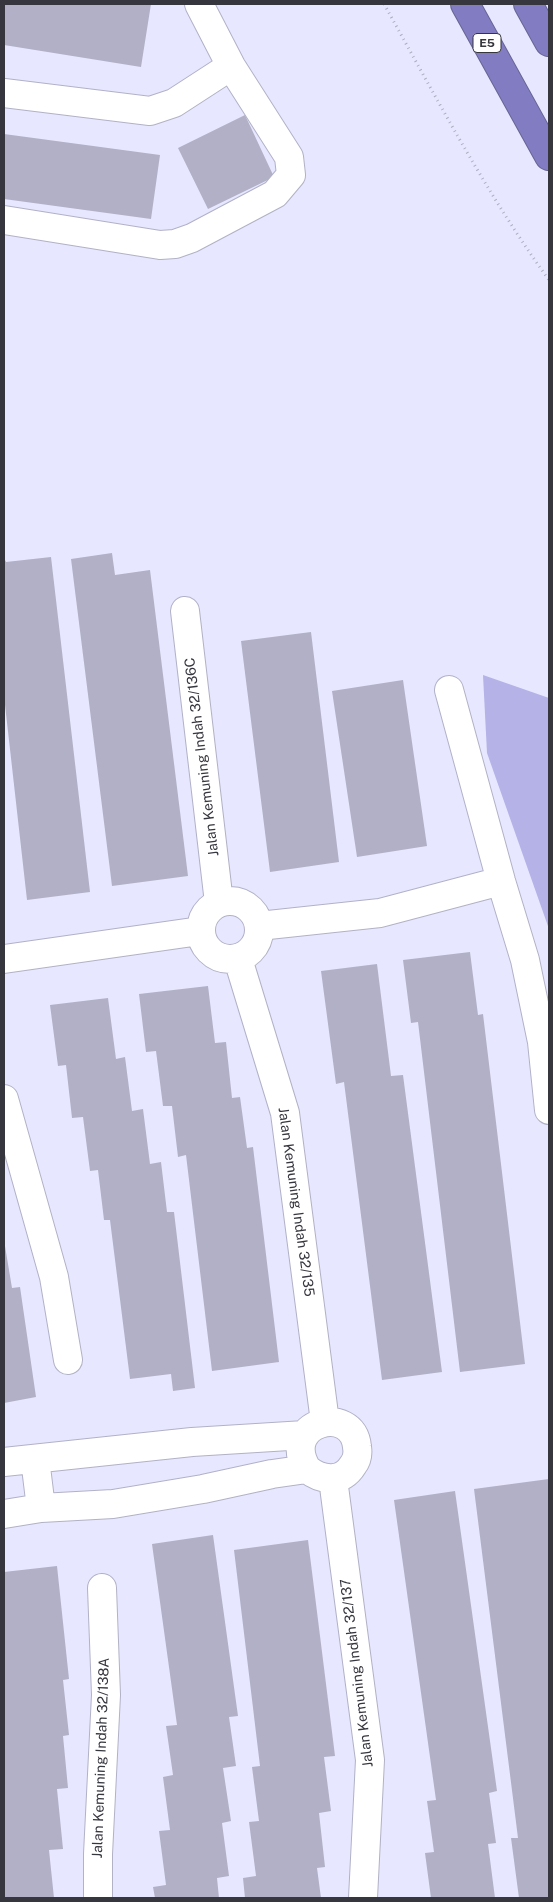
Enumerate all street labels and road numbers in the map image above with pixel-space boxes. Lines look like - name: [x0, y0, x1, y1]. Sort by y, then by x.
- road number: E5: [473, 34, 501, 52]
- street label: Jalan Kemuning Indah 32/136C: [181, 657, 223, 857]
- street label: Jalan Kemuning Indah 32/135: [274, 1106, 318, 1298]
- street label: Jalan Kemuning Indah 32/137: [337, 1578, 377, 1768]
- street label: Jalan Kemuning Indah 32/138A: [89, 1657, 113, 1859]

